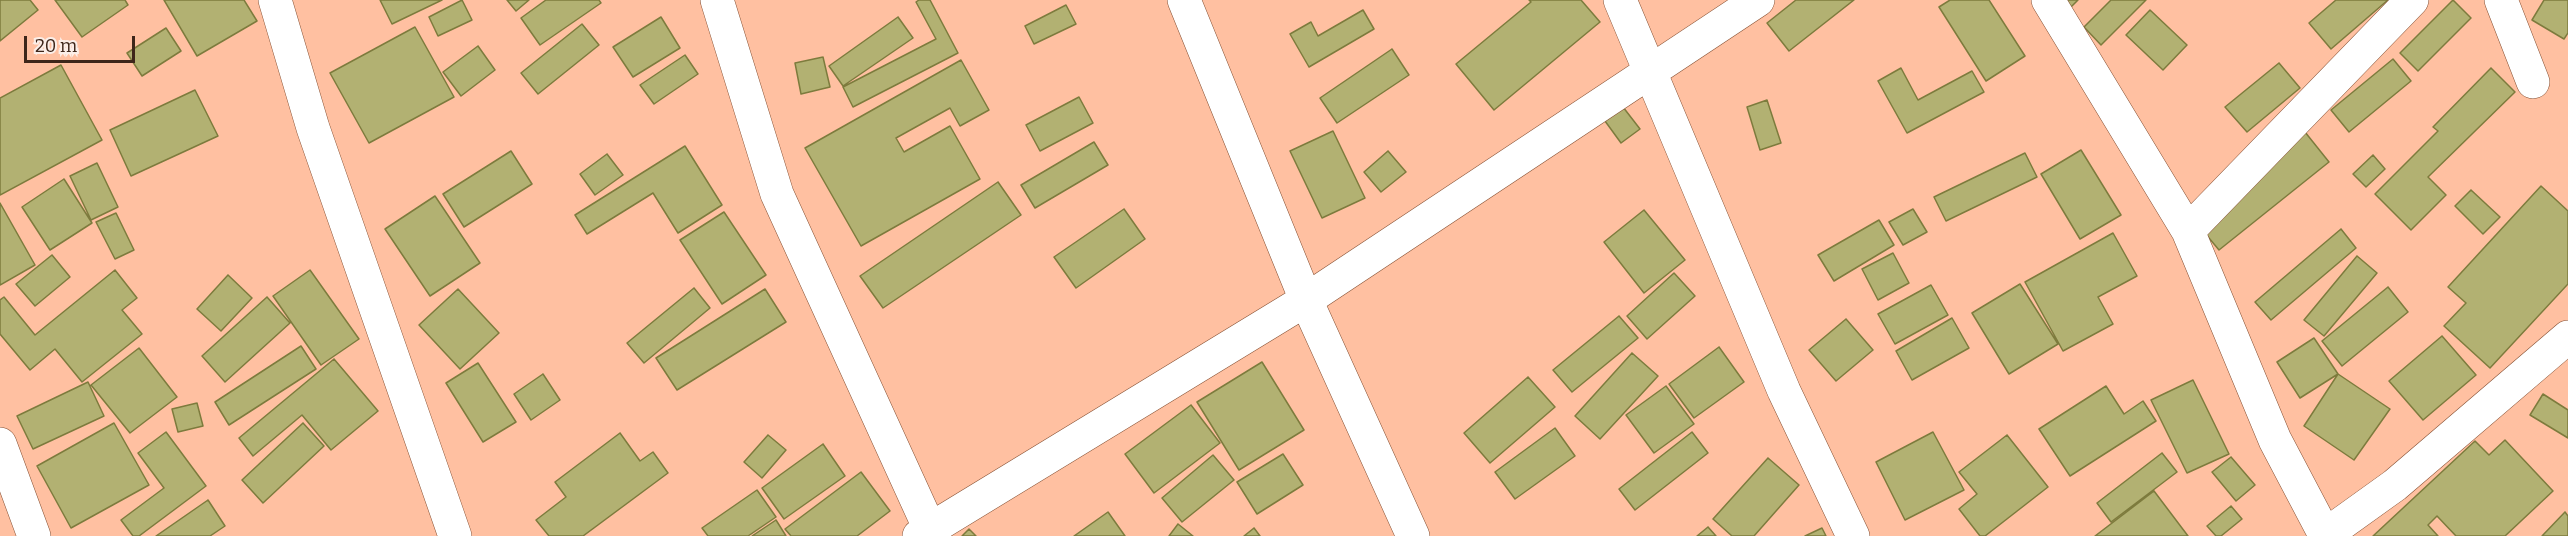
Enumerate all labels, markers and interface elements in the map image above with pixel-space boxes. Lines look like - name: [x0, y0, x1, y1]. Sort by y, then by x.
- scale bar: [27, 24, 138, 62]
- text: 20 m: [35, 35, 77, 57]

